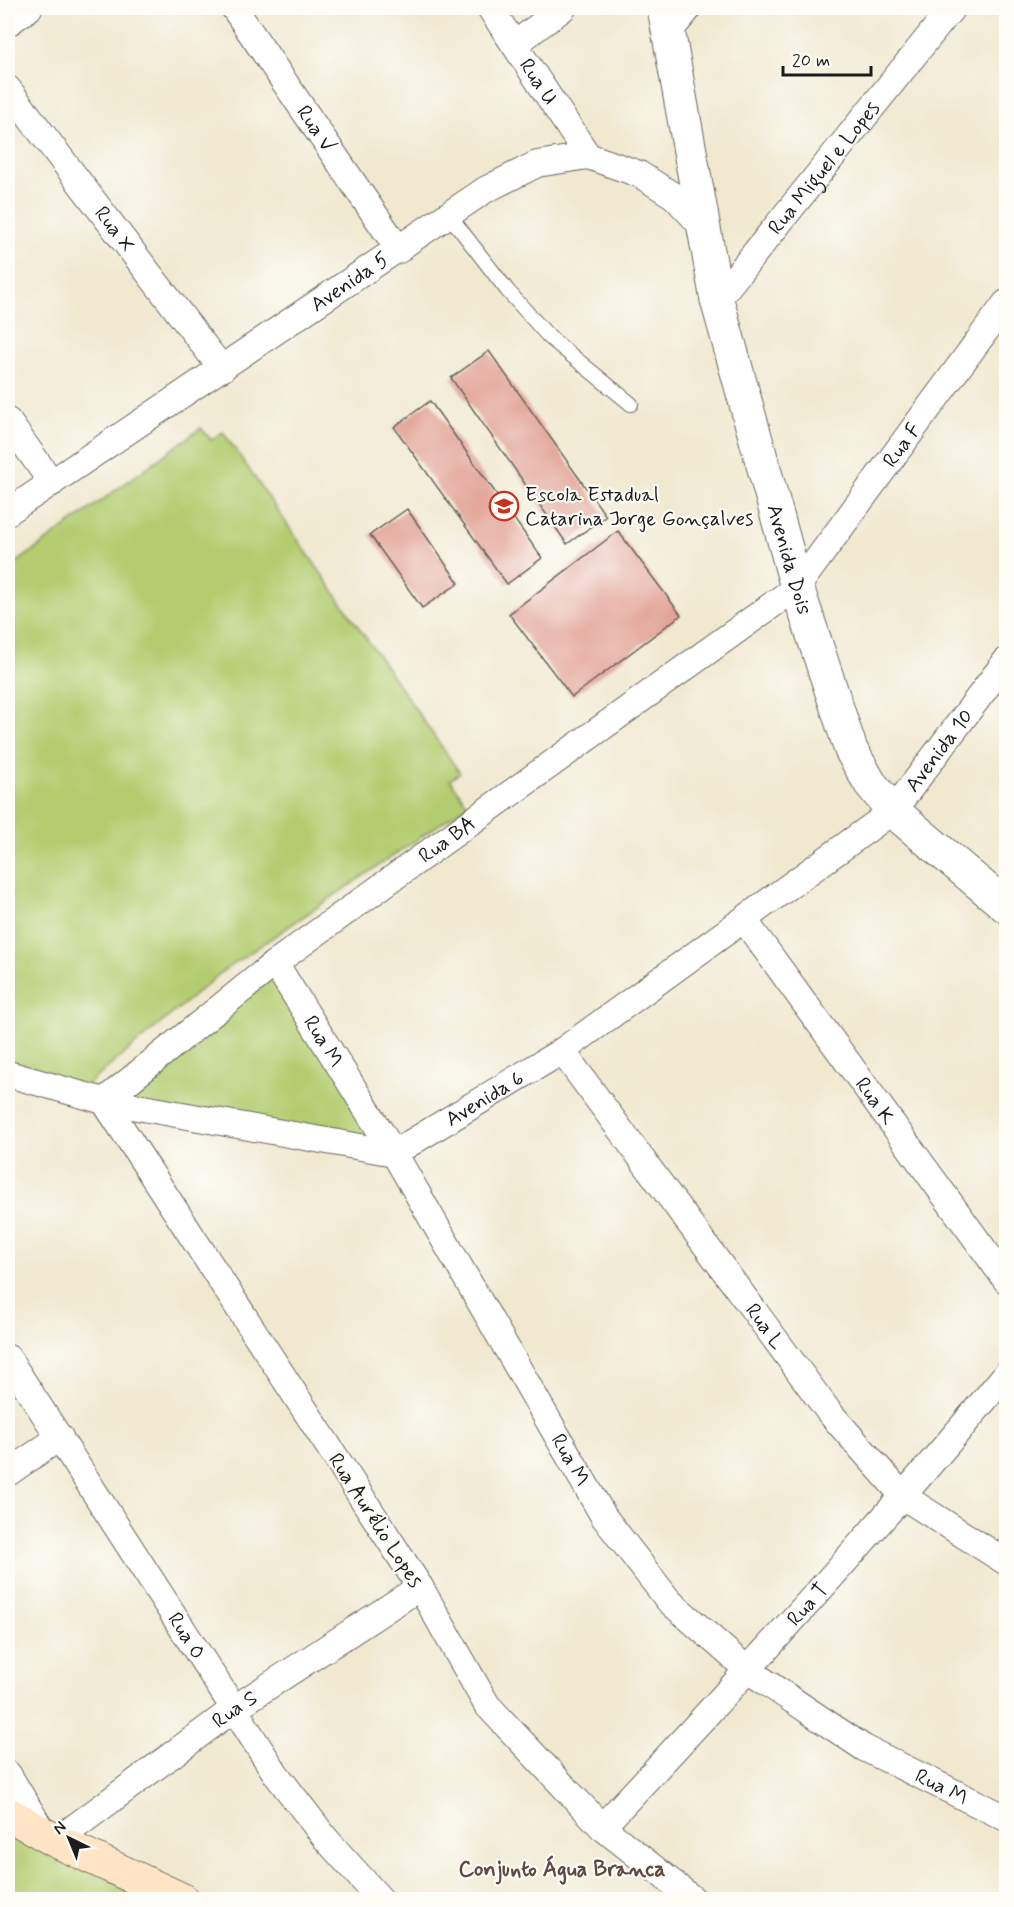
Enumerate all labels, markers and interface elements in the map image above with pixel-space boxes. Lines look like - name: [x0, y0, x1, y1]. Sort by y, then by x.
- scale bar: [783, 39, 872, 77]
- text: 20 m: [792, 49, 830, 73]
- street label: Rua U: [512, 53, 563, 111]
- street label: Rua Miguel e Lopes: [762, 96, 887, 241]
- street label: Rua V: [289, 100, 342, 159]
- street label: Rua X: [87, 201, 141, 258]
- street label: Avenida 5: [305, 246, 395, 319]
- street label: Rua F: [877, 418, 928, 473]
- place label: Escola Estadual Catarina Jorge Gonçalves: [525, 481, 754, 533]
- school or university icon: Escola Estadual Catarina Jorge Gonçalves: [488, 490, 520, 522]
- street label: Avenida Dois: [760, 501, 818, 618]
- street label: Avenida 10: [899, 703, 980, 798]
- street label: Rua BA: [413, 810, 482, 870]
- street label: Rua M: [296, 1010, 350, 1073]
- street label: Avenida 6: [440, 1064, 529, 1134]
- street label: Rua K: [848, 1072, 902, 1131]
- street label: Rua L: [738, 1298, 791, 1355]
- street label: Rua M: [544, 1429, 596, 1491]
- street label: Rua Aurélio Lopes: [321, 1448, 429, 1593]
- street label: Rua T: [781, 1577, 835, 1633]
- street label: Rua O: [160, 1607, 211, 1665]
- street label: Rua S: [207, 1684, 263, 1735]
- street label: Rua M: [910, 1762, 973, 1812]
- north arrow: [39, 1808, 99, 1868]
- text: N: [49, 1817, 71, 1839]
- district label: Conjunto Água Branca: [458, 1855, 666, 1885]

